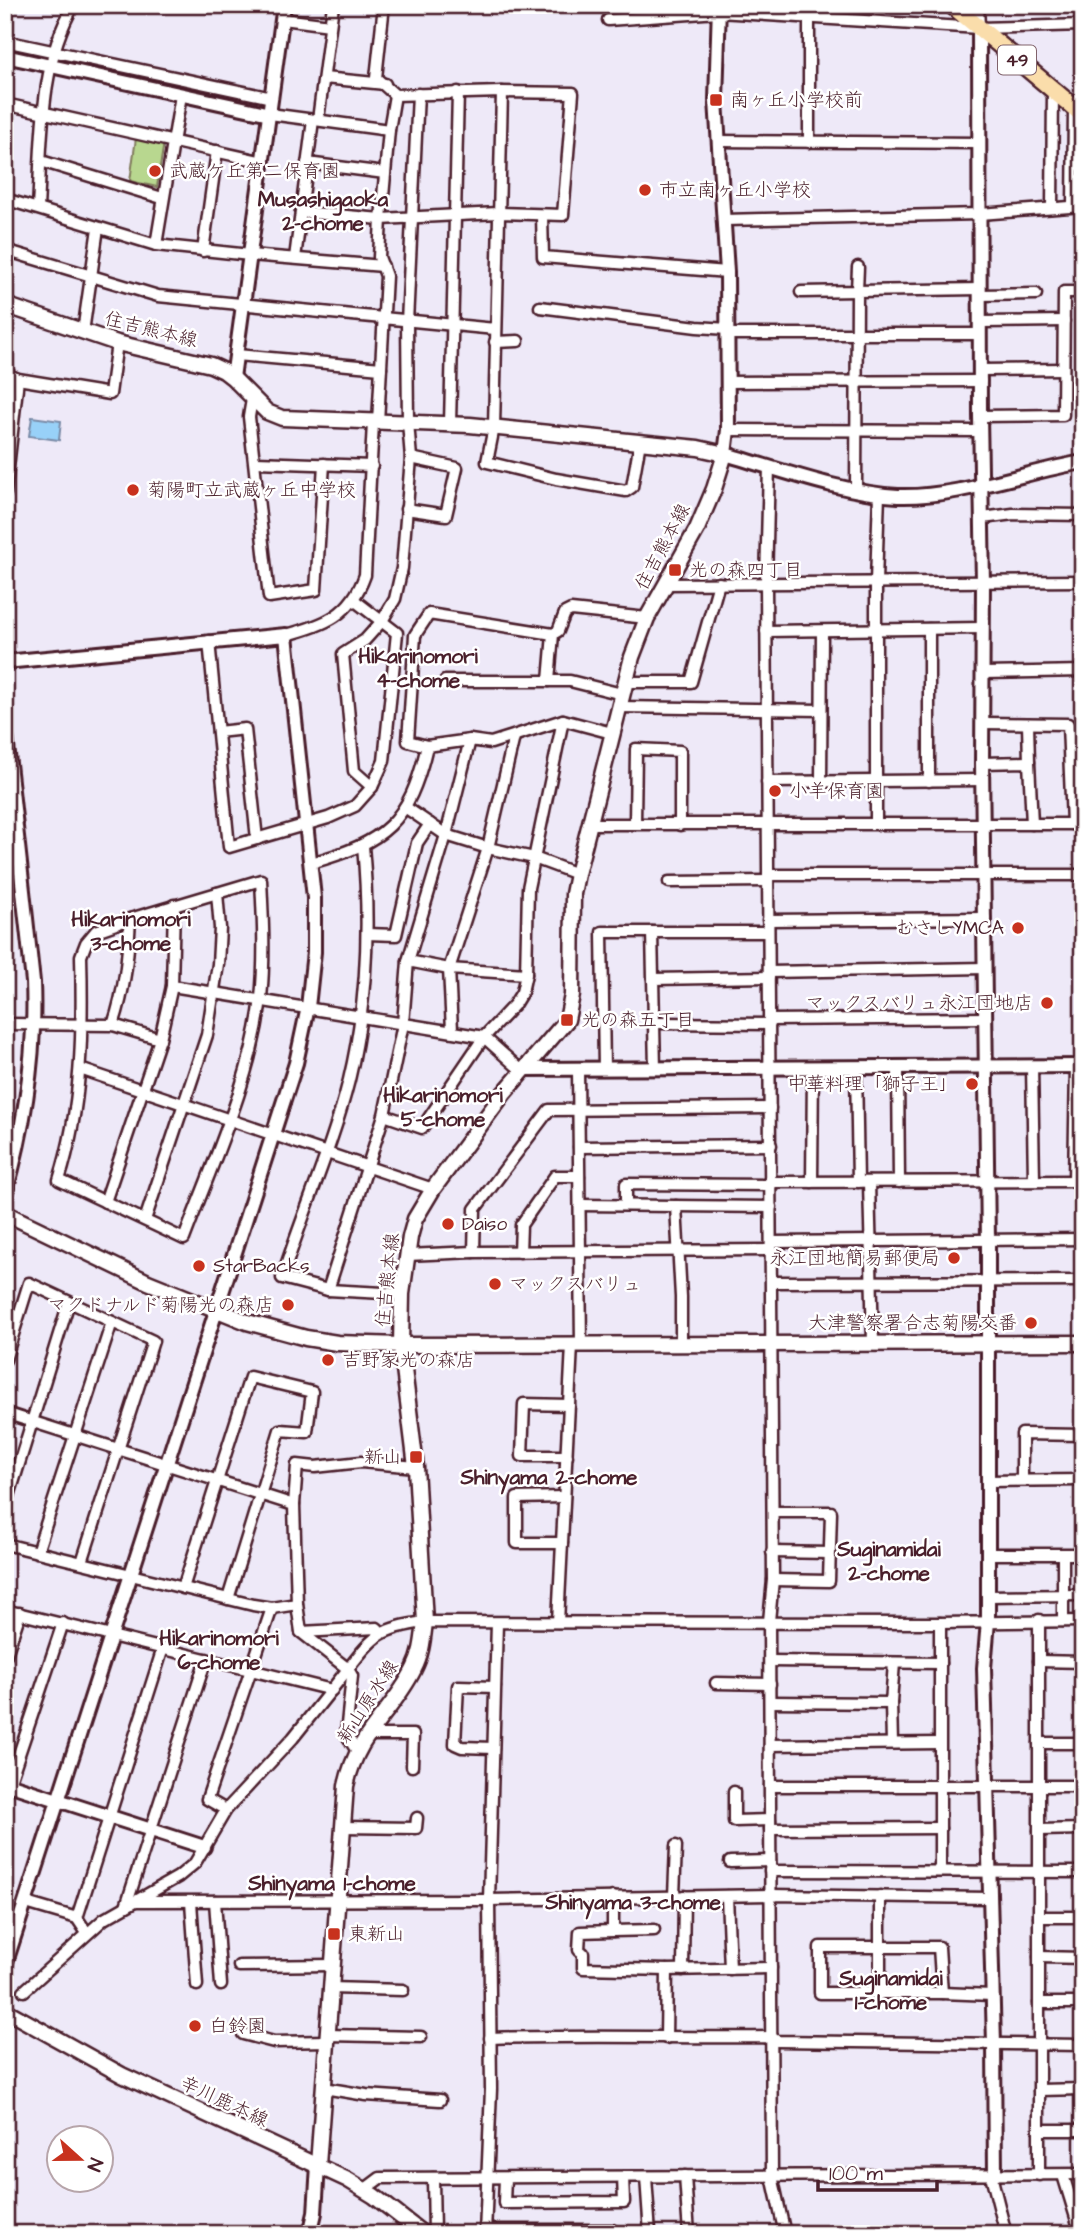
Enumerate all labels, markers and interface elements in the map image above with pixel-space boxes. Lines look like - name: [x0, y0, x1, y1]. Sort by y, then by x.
- road number: 49: [998, 46, 1036, 74]
- place label: 南ヶ丘小学校前: [730, 87, 863, 114]
- marker: 南ヶ丘小学校前: [708, 92, 724, 108]
- place label: 武蔵ケ丘第二保育園: [169, 158, 340, 185]
- marker: 武蔵ケ丘第二保育園: [147, 163, 163, 179]
- place label: 市立南ヶ丘小学校: [659, 177, 811, 204]
- marker: 市立南ヶ丘小学校: [637, 182, 653, 198]
- district label: Musashigaoka 2-chome: [258, 185, 388, 238]
- street label: 住吉熊本線: [102, 305, 200, 355]
- place label: 菊陽町立武蔵ヶ丘中学校: [147, 477, 356, 504]
- marker: 菊陽町立武蔵ヶ丘中学校: [125, 482, 141, 498]
- street label: 住吉熊本線: [629, 499, 697, 595]
- place label: 光の森四丁目: [689, 557, 803, 584]
- marker: 光の森四丁目: [667, 562, 683, 578]
- district label: Hikarinomori 4-chome: [358, 642, 479, 695]
- place label: 小羊保育園: [789, 778, 884, 805]
- marker: 小羊保育園: [767, 783, 783, 799]
- district label: Hikarinomori 3-chome: [71, 905, 192, 958]
- place label: むさしYMCA: [896, 915, 1004, 942]
- marker: むさしYMCA: [1010, 920, 1026, 936]
- place label: マックスバリュ永江団地店: [805, 990, 1033, 1017]
- marker: マックスバリュ永江団地店: [1039, 995, 1055, 1011]
- place label: 光の森五丁目: [581, 1007, 695, 1034]
- marker: 光の森五丁目: [559, 1012, 575, 1028]
- place label: 中華料理「獅子王」: [787, 1071, 958, 1098]
- marker: 中華料理「獅子王」: [964, 1076, 980, 1092]
- district label: Hikarinomori 5-chome: [383, 1081, 504, 1134]
- place label: Daiso: [462, 1211, 507, 1238]
- marker: Daiso: [440, 1216, 456, 1232]
- street label: 住吉熊本線: [370, 1231, 406, 1329]
- place label: 永江団地簡易郵便局: [769, 1245, 940, 1272]
- marker: 永江団地簡易郵便局: [946, 1250, 962, 1266]
- place label: StarBacks: [213, 1253, 309, 1280]
- marker: StarBacks: [191, 1258, 207, 1274]
- place label: マックスバリュ: [509, 1271, 642, 1298]
- marker: マックスバリュ: [487, 1276, 503, 1292]
- place label: マクドナルド菊陽光の森店: [48, 1292, 274, 1319]
- marker: マクドナルド菊陽光の森店: [280, 1297, 296, 1313]
- place label: 大津警察署合志菊陽交番: [808, 1310, 1017, 1337]
- marker: 大津警察署合志菊陽交番: [1023, 1315, 1039, 1331]
- place label: 吉野家光の森店: [342, 1347, 475, 1374]
- marker: 吉野家光の森店: [320, 1352, 336, 1368]
- place label: 新山: [364, 1444, 402, 1471]
- marker: 新山: [408, 1449, 424, 1465]
- district label: Shinyama 2-chome: [460, 1463, 638, 1495]
- district label: Suginamidai 2-chome: [836, 1535, 942, 1588]
- district label: Hikarinomori 6-chome: [159, 1624, 280, 1677]
- street label: 新山原水線: [331, 1655, 405, 1749]
- district label: Shinyama 1-chome: [247, 1869, 416, 1901]
- district label: Shinyama 3-chome: [544, 1888, 721, 1920]
- place label: 東新山: [348, 1921, 405, 1948]
- marker: 東新山: [326, 1926, 342, 1942]
- district label: Suginamidai 1-chome: [838, 1964, 944, 2017]
- place label: 白鈴園: [209, 2013, 266, 2040]
- marker: 白鈴園: [187, 2018, 203, 2034]
- street label: 辛川鹿本線: [175, 2070, 273, 2134]
- north arrow: [46, 2124, 116, 2194]
- scale bar: [818, 2148, 937, 2192]
- text: N: [80, 2154, 109, 2175]
- text: 100 m: [829, 2159, 884, 2188]

